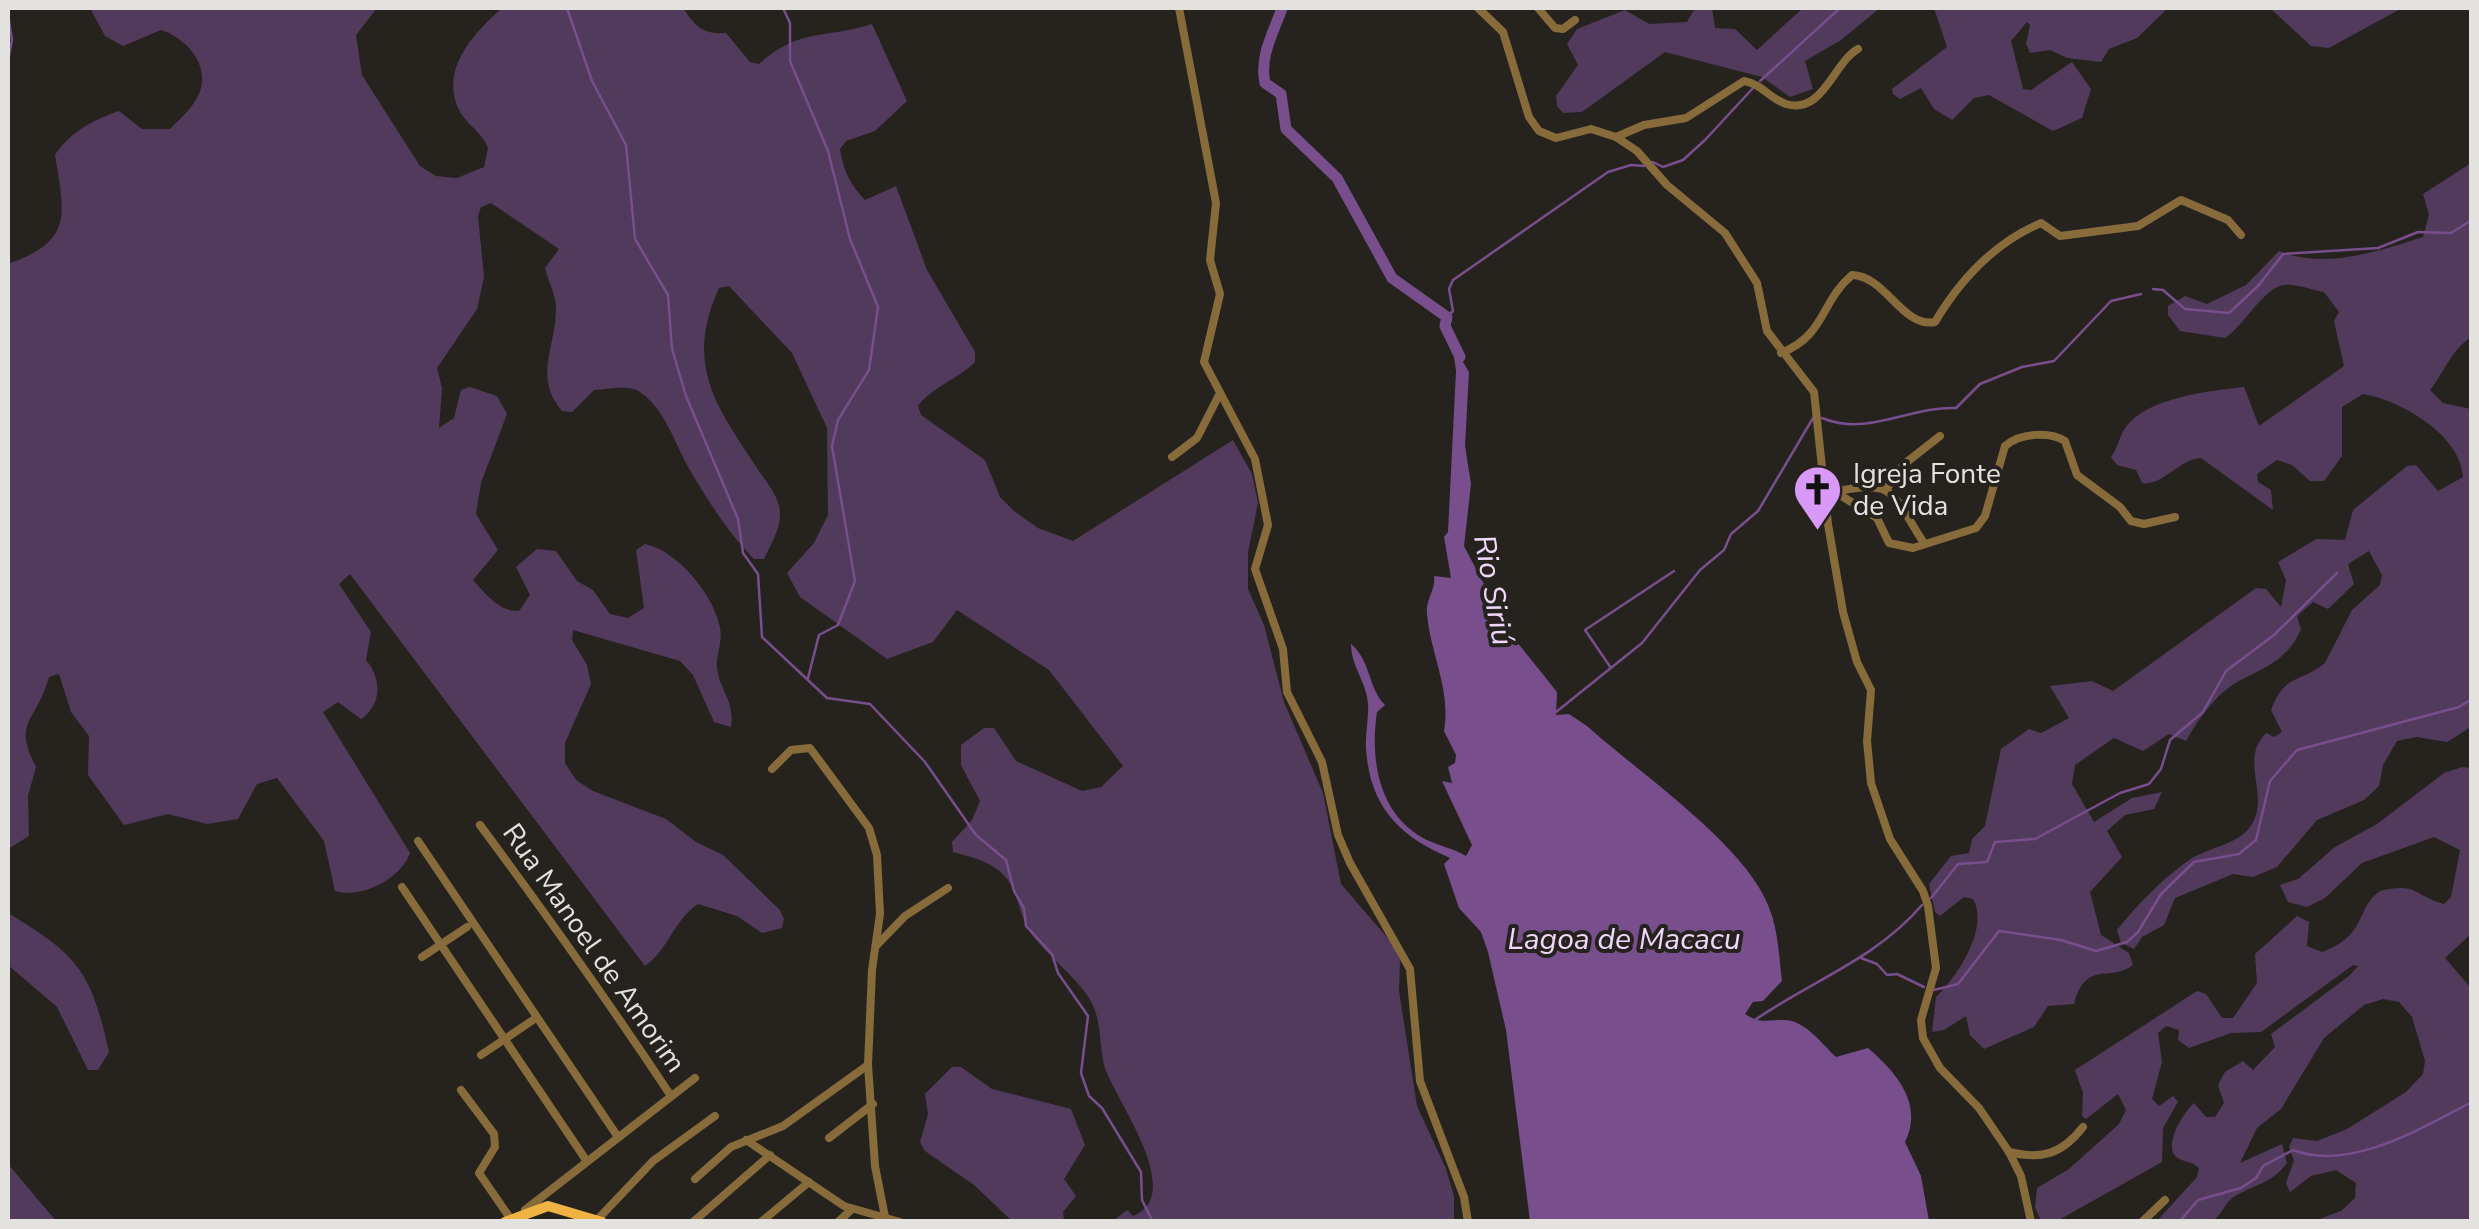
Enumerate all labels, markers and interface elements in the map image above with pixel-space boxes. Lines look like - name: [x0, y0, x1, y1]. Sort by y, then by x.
- place label: Igreja Fonte de Vida: [1853, 455, 2001, 525]
- church icon: Igreja Fonte de Vida: [1792, 464, 1844, 532]
- water label: Rio Siriú: [1463, 532, 1523, 648]
- street label: Rua Manoel de Amorim: [494, 816, 694, 1080]
- water label: Lagoa de Macacu: [1507, 919, 1741, 960]

